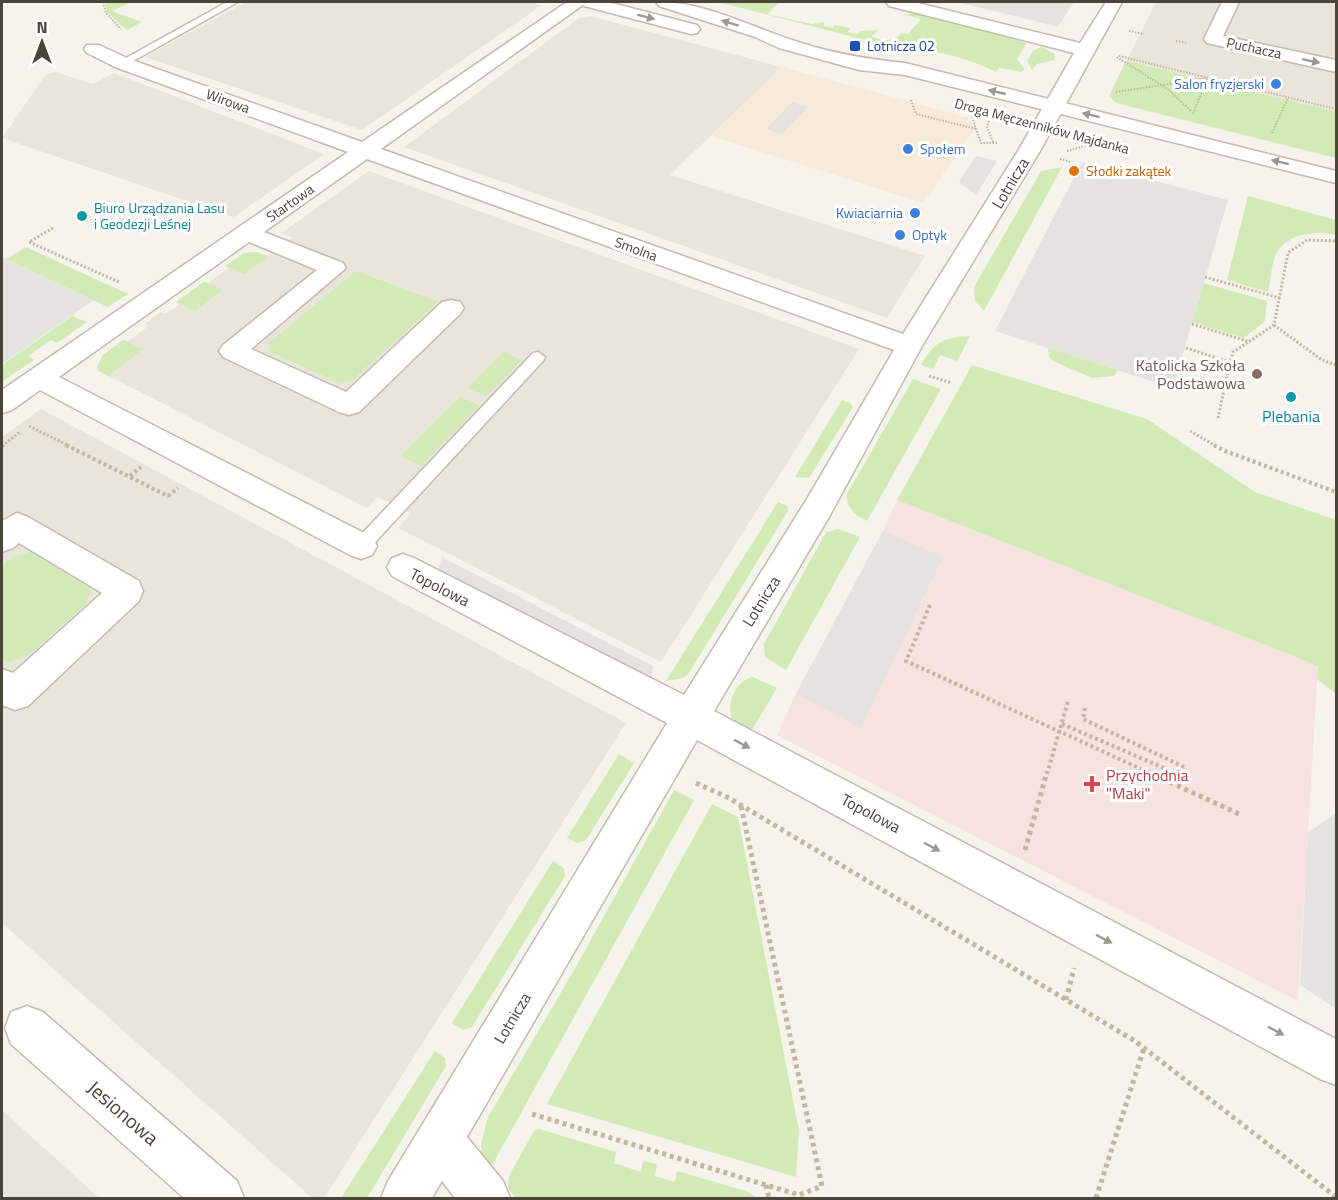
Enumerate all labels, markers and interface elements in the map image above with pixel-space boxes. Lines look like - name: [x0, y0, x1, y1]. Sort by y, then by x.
- north arrow: [12, 12, 72, 72]
- one-way arrow: [637, 12, 655, 22]
- text: N: [36, 15, 48, 39]
- one-way arrow: [721, 18, 739, 27]
- street label: Puchacza: [1225, 31, 1284, 64]
- place label: Lotnicza 02: [867, 35, 935, 56]
- marker: Lotnicza 02: [848, 39, 862, 53]
- one-way arrow: [1302, 56, 1320, 66]
- place label: Salon fryzjerski: [1174, 73, 1264, 94]
- marker: Salon fryzjerski: [1269, 77, 1283, 91]
- street label: Wirowa: [203, 83, 253, 118]
- one-way arrow: [987, 87, 1006, 97]
- street label: Droga Męczenników Majdanka: [953, 92, 1132, 159]
- one-way arrow: [1082, 110, 1100, 120]
- place label: Społem: [920, 138, 965, 159]
- marker: Społem: [901, 142, 915, 156]
- street label: Lotnicza: [985, 153, 1035, 213]
- one-way arrow: [1271, 157, 1289, 166]
- place label: Słodki zakątek: [1086, 160, 1172, 181]
- marker: Słodki zakątek: [1067, 164, 1081, 178]
- street label: Startowa: [262, 178, 318, 227]
- place label: Biuro Urządzania Lasu i Geodezji Leśnej: [94, 197, 225, 234]
- place label: Kwiaciarnia: [836, 202, 903, 223]
- marker: Kwiaciarnia: [908, 206, 922, 220]
- marker: Biuro Urządzania Lasu i Geodezji Leśnej: [75, 209, 89, 223]
- place label: Optyk: [912, 224, 947, 245]
- marker: Optyk: [893, 228, 907, 242]
- street label: Smolna: [612, 231, 661, 266]
- place label: Katolicka Szkoła Podstawowa: [1136, 353, 1245, 395]
- marker: Katolicka Szkoła Podstawowa: [1250, 367, 1264, 381]
- marker: Plebania: [1284, 390, 1298, 404]
- place label: Plebania: [1262, 404, 1320, 428]
- street label: Topolowa: [406, 562, 474, 612]
- street label: Lotnicza: [736, 571, 786, 631]
- one-way arrow: [733, 739, 751, 749]
- place label: Przychodnia "Maki": [1106, 763, 1188, 805]
- marker: Przychodnia "Maki": [1083, 775, 1101, 793]
- street label: Topolowa: [837, 787, 905, 839]
- one-way arrow: [924, 842, 941, 851]
- one-way arrow: [1096, 934, 1113, 944]
- street label: Lotnicza: [487, 988, 537, 1048]
- one-way arrow: [1268, 1026, 1285, 1035]
- street label: Jesionowa: [81, 1073, 166, 1153]

